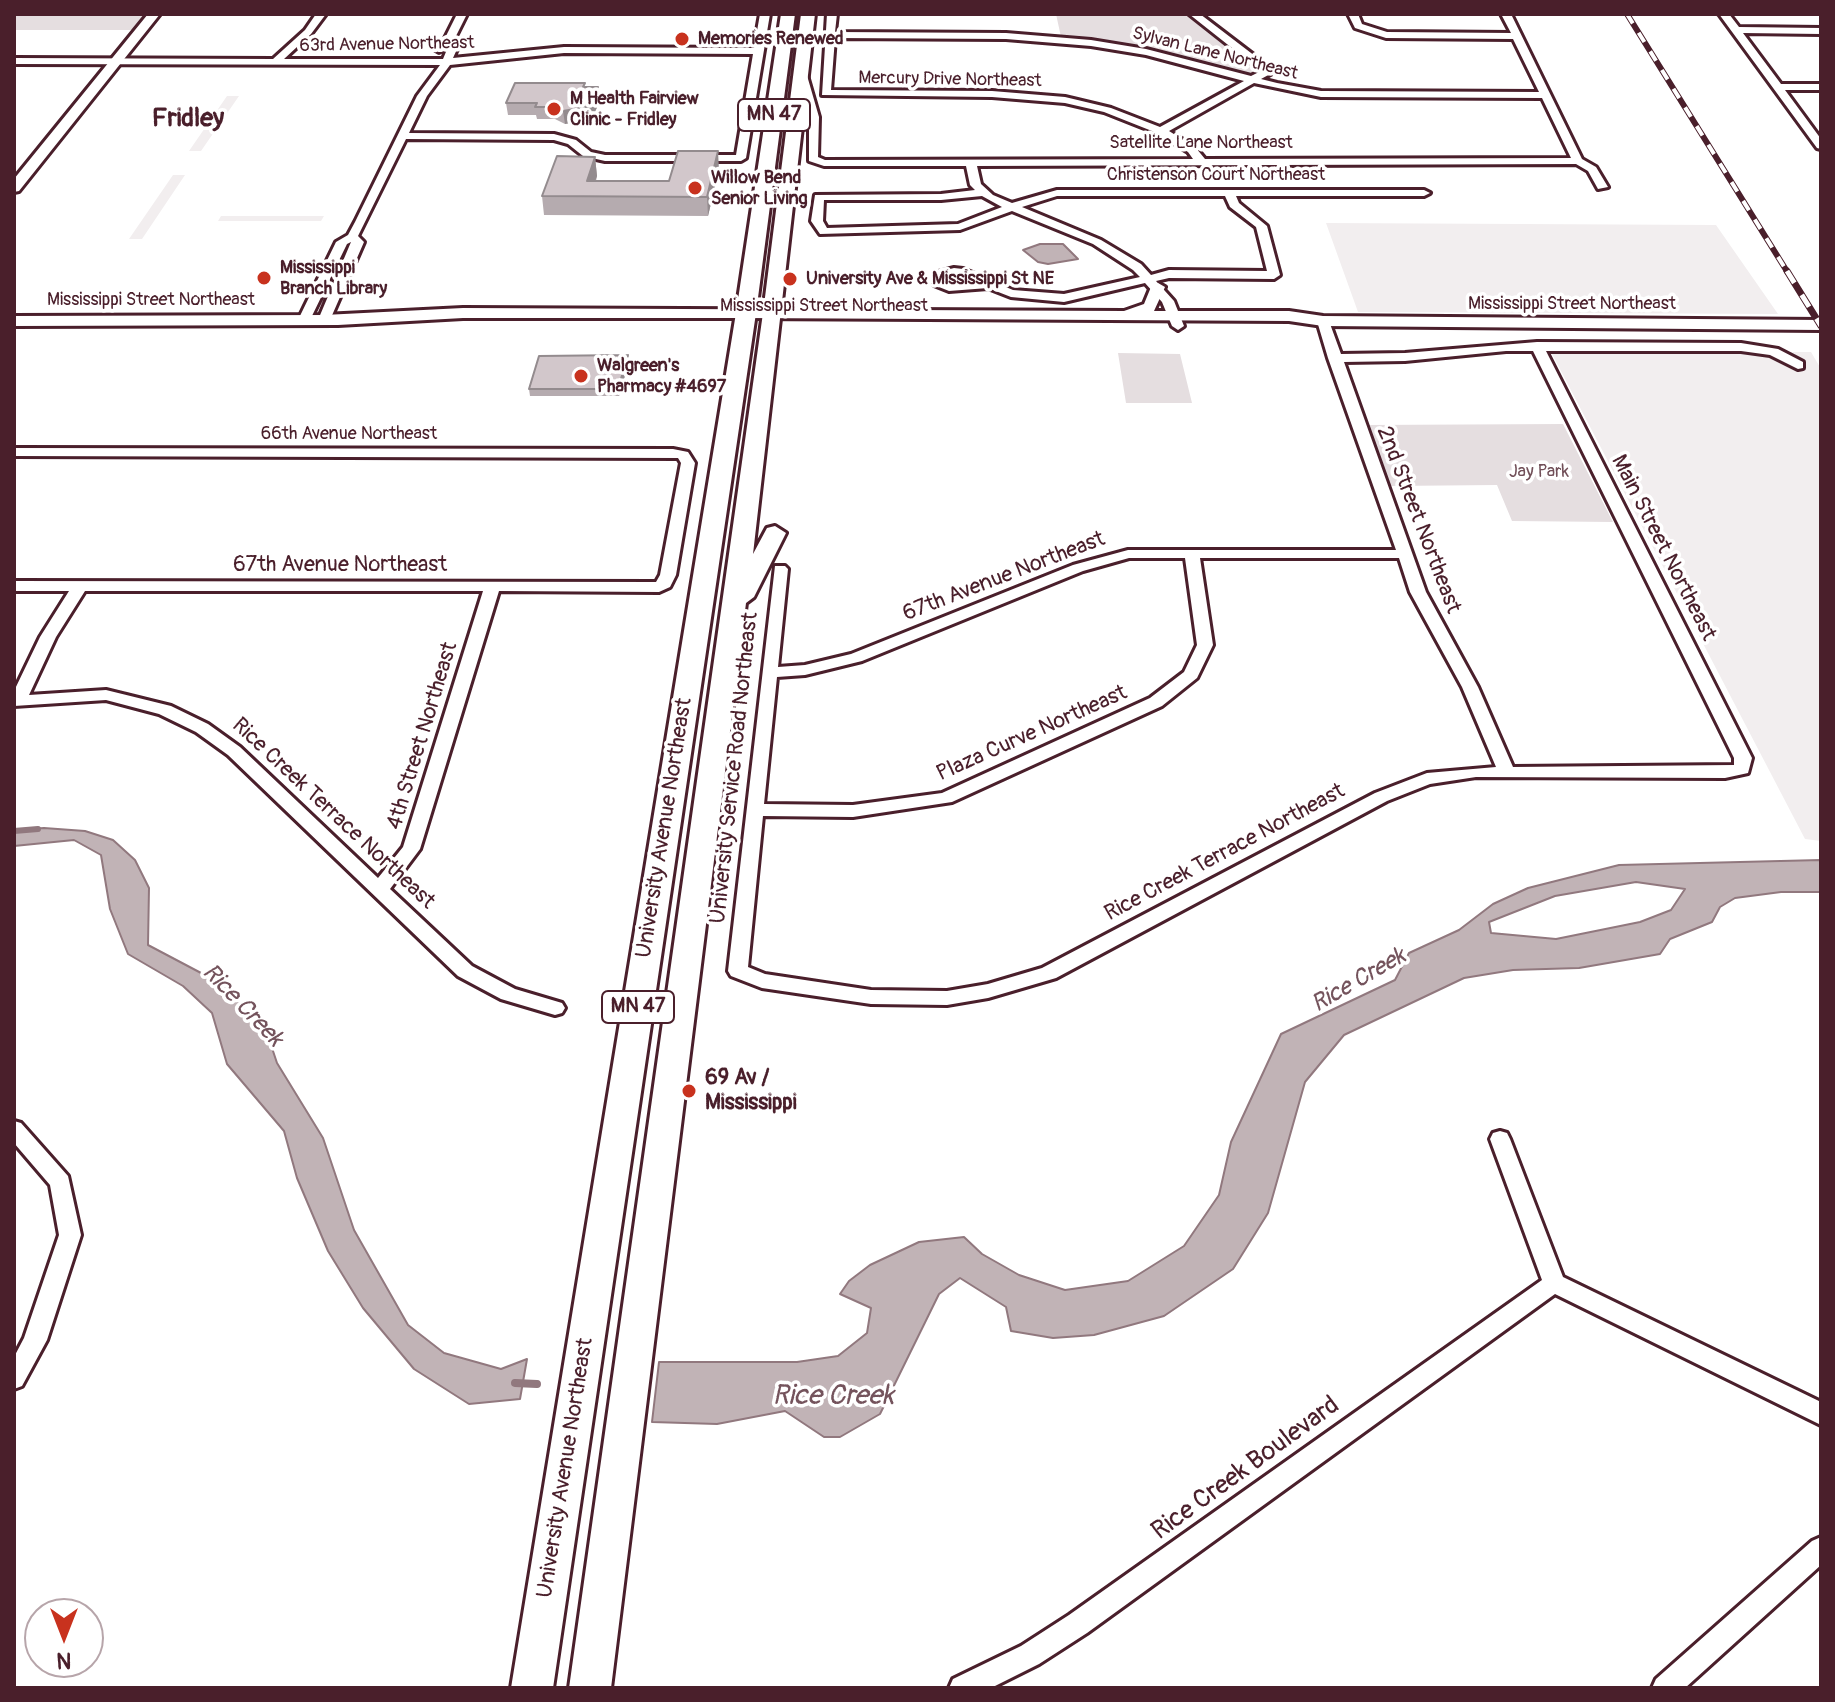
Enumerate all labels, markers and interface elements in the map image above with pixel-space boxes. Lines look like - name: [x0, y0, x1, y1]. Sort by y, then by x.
- street label: Sylvan Lane Northeast: [1130, 23, 1300, 85]
- place label: Memories Renewed: [698, 28, 844, 50]
- marker: Memories Renewed: [673, 30, 691, 48]
- street label: 63rd Avenue Northeast: [299, 33, 475, 57]
- street label: Mercury Drive Northeast: [858, 68, 1042, 92]
- place label: M Health Fairview Clinic - Fridley: [570, 88, 699, 130]
- road number: MN 47: [738, 99, 810, 131]
- marker: M Health Fairview Clinic - Fridley: [545, 100, 563, 118]
- district label: Fridley: [152, 103, 224, 135]
- street label: Satellite Lane Northeast: [1109, 132, 1293, 154]
- street label: Christenson Court Northeast: [1107, 164, 1325, 186]
- place label: Willow Bend Senior Living: [711, 167, 808, 210]
- marker: Willow Bend Senior Living: [686, 179, 704, 197]
- place label: Mississippi Branch Library: [280, 257, 387, 300]
- place label: University Ave & Mississippi St NE: [806, 268, 1054, 290]
- marker: Mississippi Branch Library: [255, 269, 273, 287]
- marker: University Ave & Mississippi St NE: [781, 270, 799, 288]
- street label: Mississippi Street Northeast: [47, 289, 255, 311]
- street label: Mississippi Street Northeast: [1468, 293, 1676, 315]
- street label: Mississippi Street Northeast: [720, 295, 928, 317]
- place label: Walgreen's Pharmacy #4697: [597, 355, 726, 398]
- marker: Walgreen's Pharmacy #4697: [572, 367, 590, 385]
- street label: 66th Avenue Northeast: [261, 423, 437, 445]
- street label: 2nd Street Northeast: [1370, 423, 1466, 617]
- street label: Main Street Northeast: [1605, 451, 1721, 645]
- park label: Jay Park: [1509, 461, 1569, 483]
- street label: 67th Avenue Northeast: [899, 526, 1109, 628]
- street label: 67th Avenue Northeast: [233, 552, 447, 578]
- street label: University Service Road Northeast: [706, 611, 764, 925]
- street label: 4th Street Northeast: [382, 639, 464, 833]
- street label: Plaza Curve Northeast: [933, 680, 1131, 788]
- street label: University Avenue Northeast: [631, 696, 699, 960]
- street label: Rice Creek Terrace Northeast: [226, 713, 440, 915]
- street label: Rice Creek Terrace Northeast: [1100, 778, 1350, 928]
- water label: Rice Creek: [1307, 943, 1411, 1019]
- water label: Rice Creek: [196, 959, 288, 1053]
- road number: MN 47: [602, 991, 674, 1023]
- place label: 69 Av / Mississippi: [705, 1065, 797, 1116]
- marker: 69 Av / Mississippi: [680, 1082, 698, 1100]
- street label: University Avenue Northeast: [532, 1336, 600, 1600]
- water label: Rice Creek: [772, 1380, 894, 1414]
- street label: Rice Creek Boulevard: [1146, 1390, 1346, 1548]
- north arrow: [24, 1598, 104, 1678]
- text: N: [57, 1646, 71, 1674]

